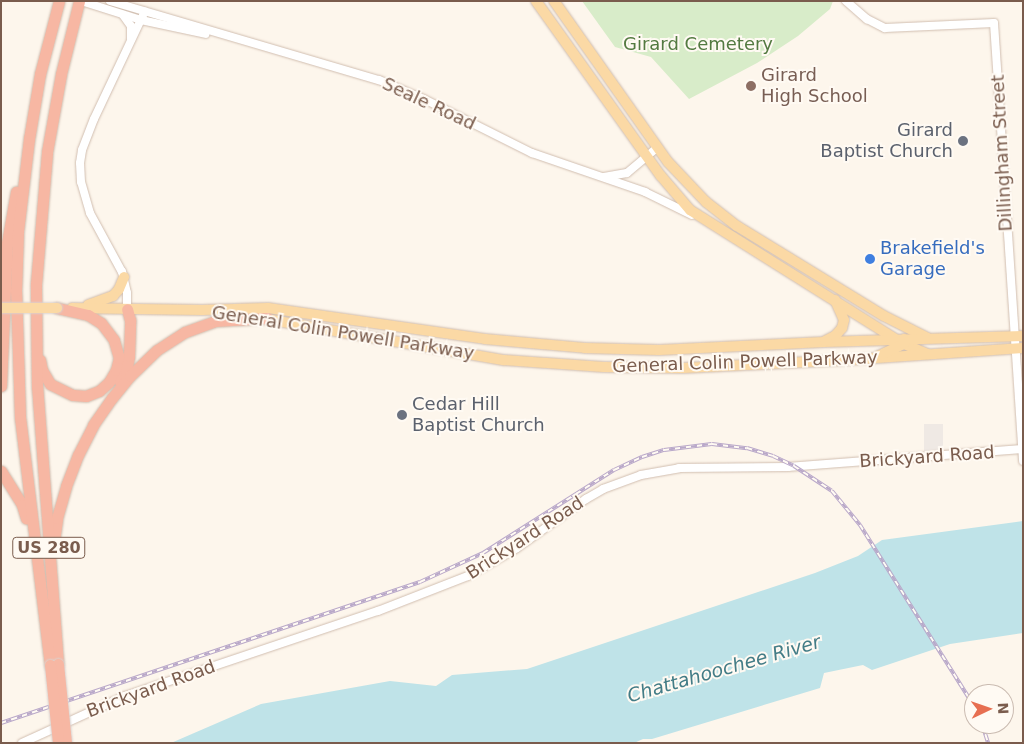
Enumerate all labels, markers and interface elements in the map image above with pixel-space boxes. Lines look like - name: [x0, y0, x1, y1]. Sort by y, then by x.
- park label: Girard Cemetery: [623, 33, 773, 55]
- place label: Girard High School: [761, 65, 868, 108]
- street label: Seale Road: [379, 73, 479, 135]
- street label: Dillingham Street: [987, 74, 1017, 232]
- marker: Girard High School: [745, 80, 757, 92]
- place label: Girard Baptist Church: [820, 120, 953, 162]
- marker: Girard Baptist Church: [957, 135, 969, 147]
- place label: Brakefield's Garage: [880, 238, 985, 280]
- marker: Brakefield's Garage: [864, 253, 876, 265]
- street label: General Colin Powell Parkway: [210, 302, 476, 364]
- street label: General Colin Powell Parkway: [612, 347, 878, 377]
- place label: Cedar Hill Baptist Church: [412, 394, 545, 436]
- marker: Cedar Hill Baptist Church: [396, 409, 408, 421]
- street label: Brickyard Road: [859, 441, 995, 473]
- street label: Brickyard Road: [462, 492, 588, 584]
- road number: US 280: [12, 534, 86, 562]
- water label: Chattahoochee River: [625, 630, 823, 708]
- street label: Brickyard Road: [84, 656, 218, 722]
- north arrow: [964, 684, 1014, 734]
- text: N: [995, 702, 1011, 715]

